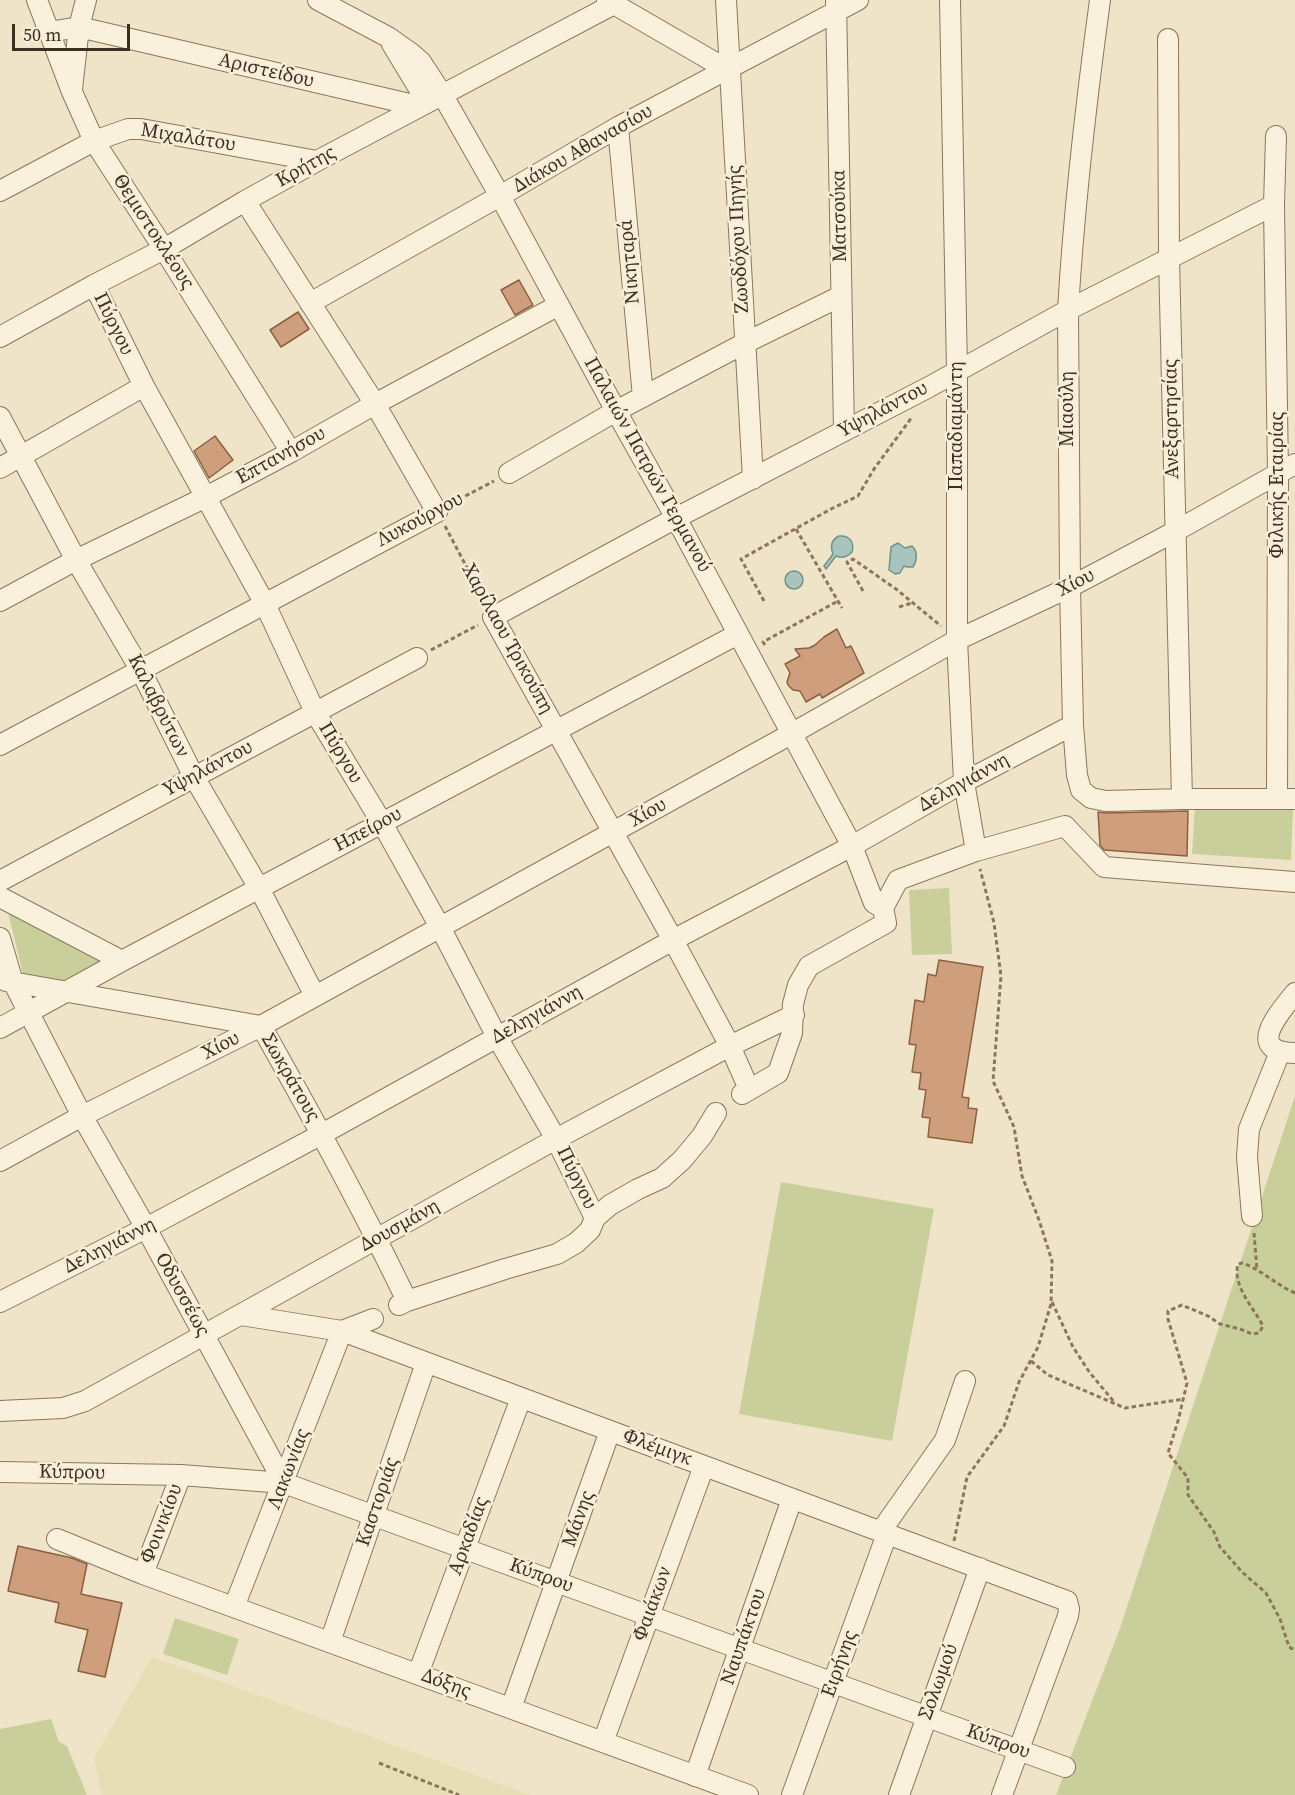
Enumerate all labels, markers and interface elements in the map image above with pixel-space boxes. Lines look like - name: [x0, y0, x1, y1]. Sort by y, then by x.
- scale bar: [15, 12, 134, 50]
- text: 50 m: [23, 22, 61, 47]
- street label: Αριστείδου: [216, 48, 316, 94]
- street label: Διάκου Αθανασίου: [509, 99, 657, 199]
- street label: Μιχαλάτου: [139, 119, 237, 157]
- street label: Κρήτης: [272, 141, 340, 193]
- street label: Ζωοδόχου Πηγής: [723, 164, 755, 314]
- street label: Θεμιστοκλέους: [107, 170, 199, 294]
- street label: Ματσούκα: [827, 170, 853, 262]
- street label: Νικηταρά: [614, 219, 646, 305]
- street label: Πύργου: [88, 289, 138, 359]
- street label: Παλαιών Πατρών Γερμανού: [578, 354, 716, 576]
- street label: Ανεξαρτησίας: [1159, 359, 1185, 479]
- street label: Παπαδιαμάντη: [945, 361, 969, 491]
- street label: Μιαούλη: [1056, 371, 1080, 447]
- street label: Υψηλάντου: [834, 376, 932, 444]
- street label: Φιλικής Εταιρίας: [1266, 411, 1290, 559]
- street label: Επτανήσου: [232, 422, 330, 490]
- street label: Λυκούργου: [372, 487, 468, 553]
- street label: Χαρίλαου Τρικούπη: [456, 560, 558, 718]
- street label: Χίου: [1053, 563, 1099, 603]
- street label: Καλαβρύτων: [122, 650, 194, 762]
- street label: Πύργου: [313, 718, 367, 788]
- street label: Υψηλάντου: [159, 735, 257, 803]
- street label: Δεληγιάννη: [915, 748, 1013, 818]
- street label: Χίου: [625, 793, 671, 833]
- street label: Ηπείρου: [330, 802, 406, 858]
- street label: Δεληγιάννη: [488, 980, 586, 1050]
- street label: Χίου: [198, 1026, 244, 1066]
- street label: Σωκράτους: [255, 1030, 325, 1126]
- street label: Πύργου: [551, 1143, 601, 1213]
- street label: Δουσμάνη: [356, 1194, 444, 1258]
- street label: Δεληγιάννη: [60, 1213, 160, 1279]
- street label: Οδυσσέως: [149, 1249, 215, 1341]
- street label: Φλέμιγκ: [619, 1424, 695, 1472]
- street label: Λακωνίας: [263, 1425, 315, 1513]
- street label: Καστοριάς: [352, 1454, 404, 1550]
- street label: Κύπρου: [39, 1460, 105, 1486]
- street label: Φοινικίου: [136, 1481, 188, 1567]
- street label: Μάνης: [558, 1487, 600, 1551]
- street label: Αρκαδίας: [444, 1493, 494, 1579]
- street label: Κύπρου: [506, 1553, 576, 1599]
- street label: Φαιάκων: [628, 1563, 678, 1645]
- street label: Ναυπάκτου: [716, 1586, 772, 1688]
- street label: Ειρήνης: [817, 1627, 863, 1701]
- street label: Σολωμού: [914, 1641, 964, 1723]
- street label: Δόξης: [418, 1664, 474, 1704]
- street label: Κύπρου: [963, 1719, 1033, 1765]

